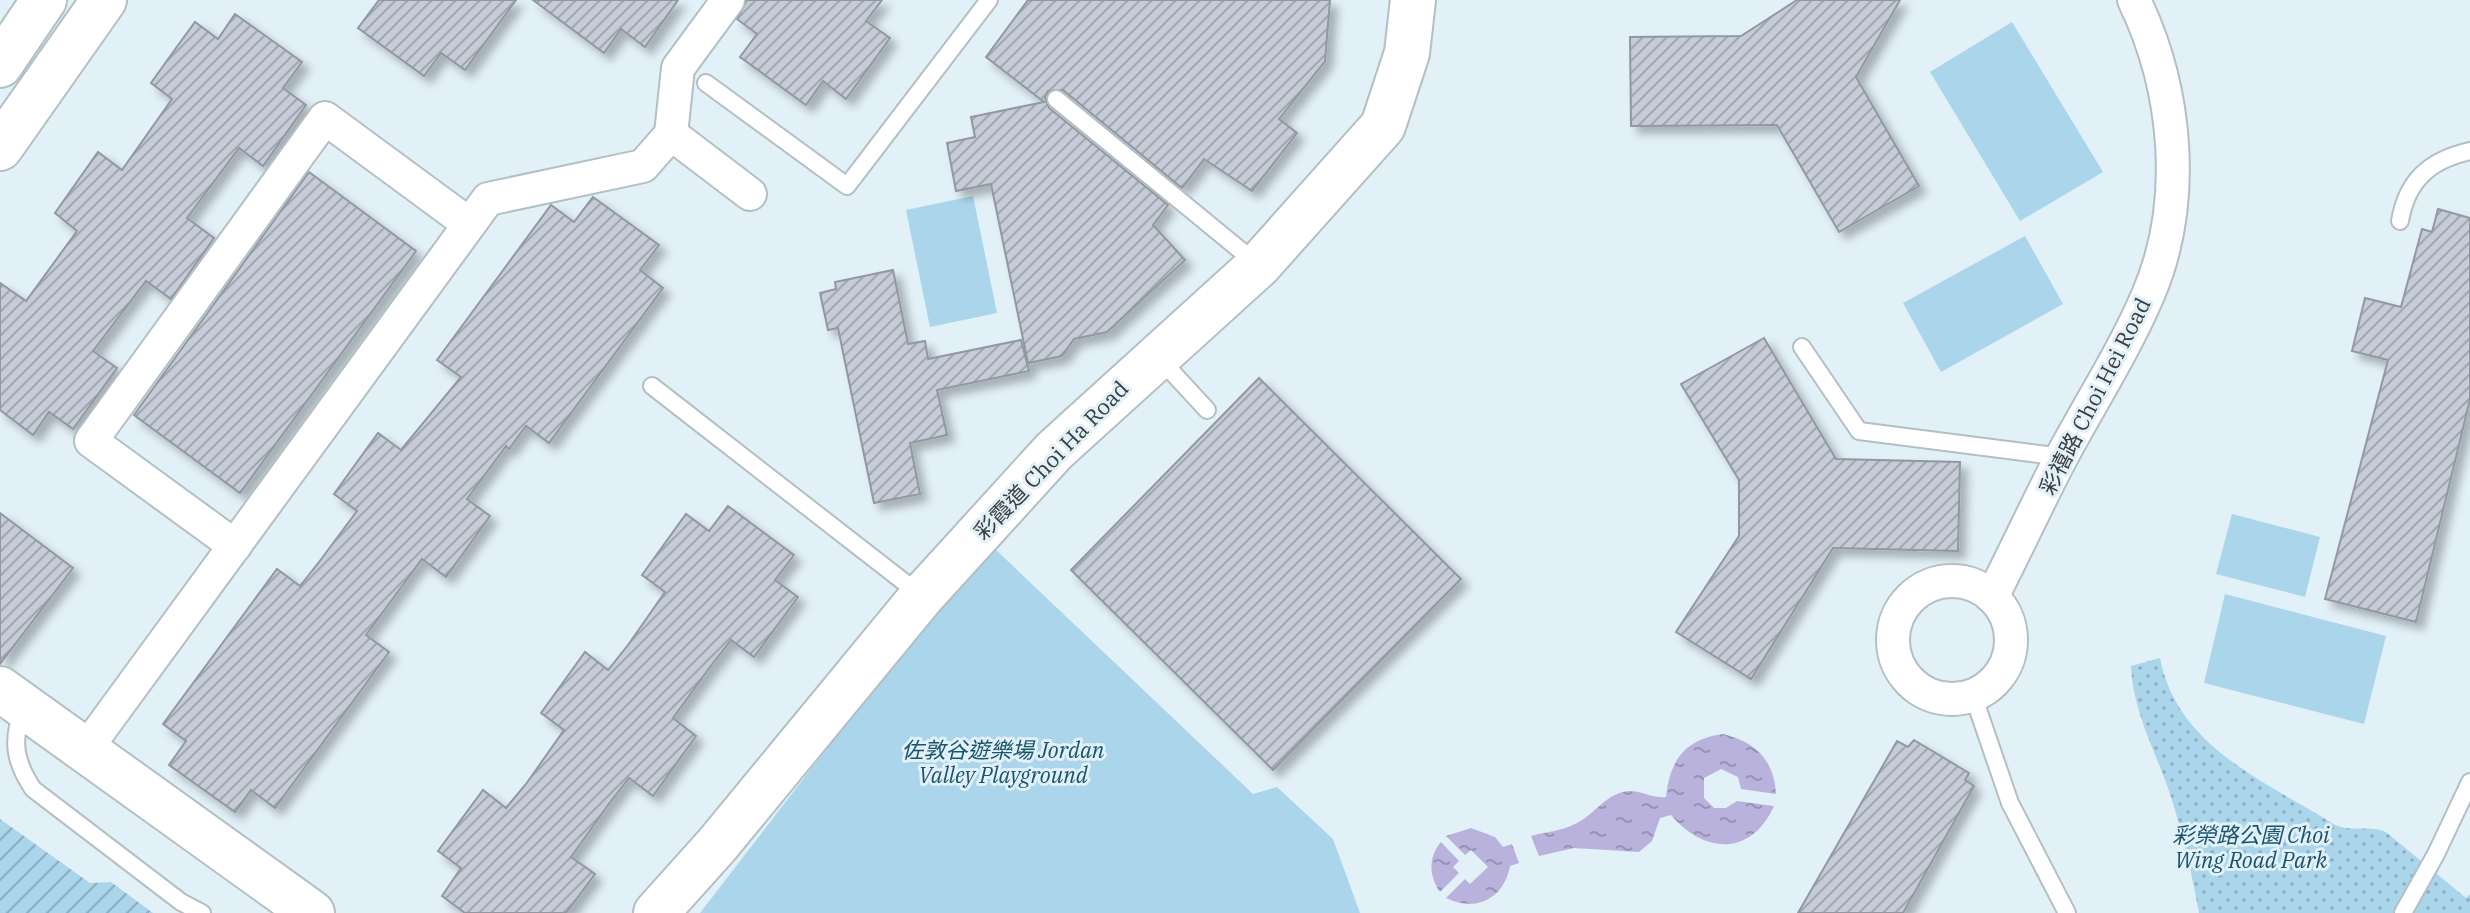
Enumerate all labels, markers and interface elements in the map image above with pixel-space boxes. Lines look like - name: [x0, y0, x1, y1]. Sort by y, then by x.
- street label: 彩禧路 Choi Hei Road: [2032, 292, 2157, 499]
- street label: 彩霞道 Choi Ha Road: [967, 374, 1134, 545]
- park label: 佐敦谷遊樂場 Jordan Valley Playground: [902, 735, 1105, 789]
- park label: 彩榮路公園 Choi Wing Road Park: [2172, 820, 2330, 874]

